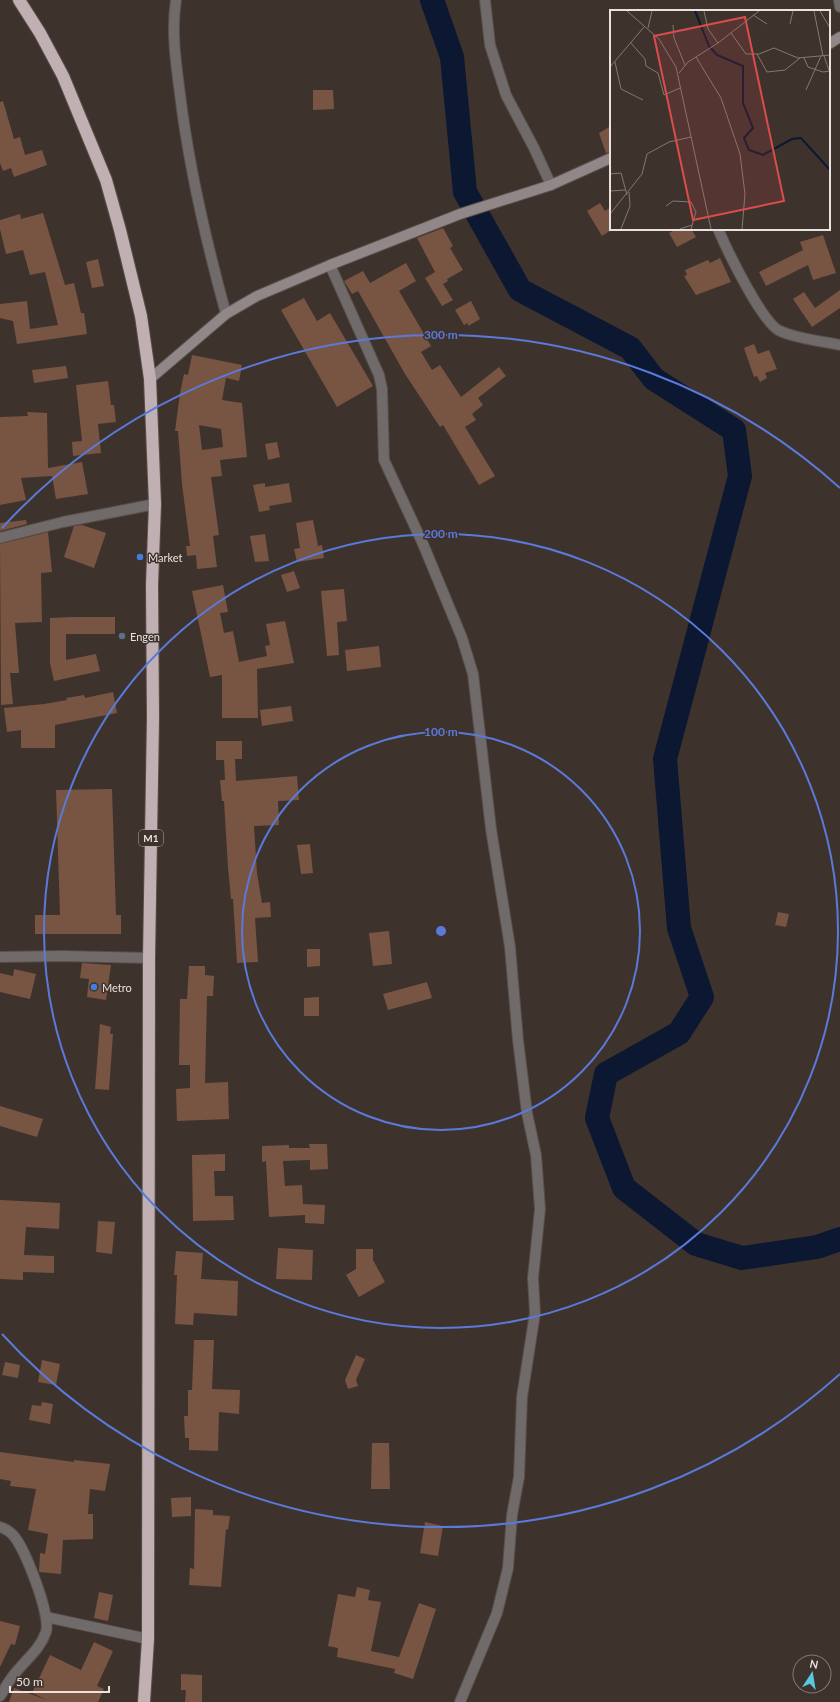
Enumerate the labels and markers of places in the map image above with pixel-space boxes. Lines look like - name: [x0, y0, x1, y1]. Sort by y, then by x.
- place label: Market: [148, 551, 183, 564]
- marker: Market: [135, 552, 145, 562]
- place label: Engen: [130, 630, 160, 643]
- marker: Engen: [117, 631, 127, 641]
- centre of rings: [434, 924, 448, 938]
- place label: Metro: [102, 981, 132, 994]
- marker: Metro: [89, 982, 99, 992]

